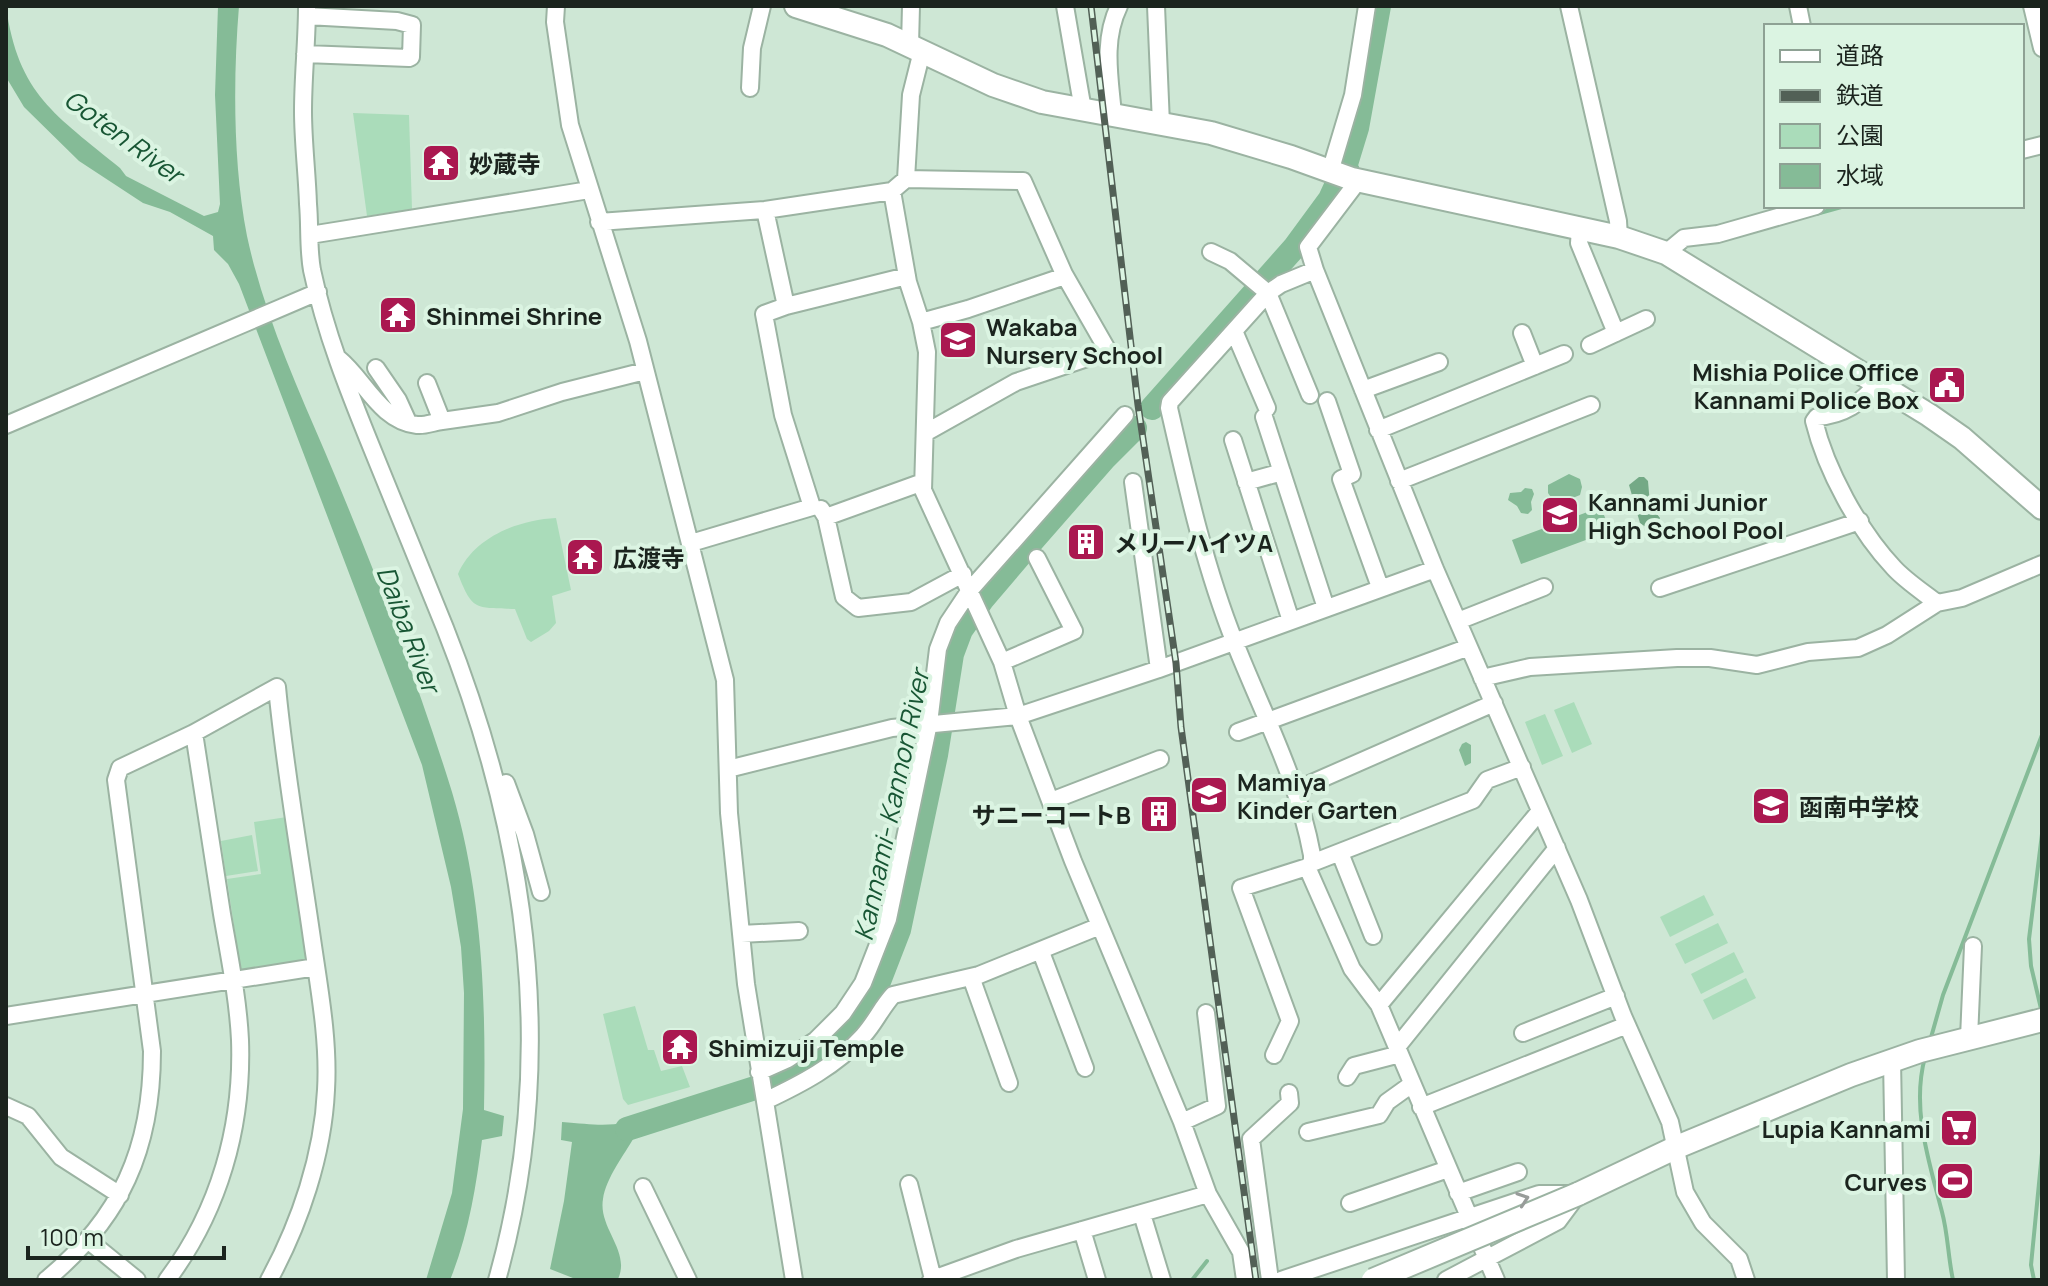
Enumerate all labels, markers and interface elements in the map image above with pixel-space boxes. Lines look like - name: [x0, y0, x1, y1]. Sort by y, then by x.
- legend: [1764, 24, 2024, 208]
- text: 道路: [1836, 38, 1884, 71]
- text: 鉄道: [1836, 78, 1884, 111]
- water label: Goten River: [57, 81, 194, 193]
- text: 公園: [1836, 118, 1884, 151]
- temple icon: 妙蔵寺: [420, 142, 462, 184]
- place label: 妙蔵寺: [469, 147, 541, 180]
- text: 水域: [1836, 158, 1884, 191]
- temple icon: Shinmei Shrine: [377, 294, 419, 336]
- place label: Shinmei Shrine: [426, 299, 602, 332]
- place label: Wakaba Nursery School: [986, 310, 1163, 371]
- school or university icon: Wakaba Nursery School: [937, 319, 979, 361]
- place label: Mishia Police Office Kannami Police Box: [1692, 355, 1920, 416]
- public building icon: Mishia Police Office Kannami Police Box: [1926, 364, 1968, 406]
- place label: Kannami Junior High School Pool: [1588, 485, 1784, 546]
- school or university icon: Kannami Junior High School Pool: [1539, 494, 1581, 536]
- building icon: メリーハイツA: [1065, 521, 1107, 563]
- place label: メリーハイツA: [1114, 526, 1273, 559]
- temple icon: 広渡寺: [564, 536, 606, 578]
- place label: 広渡寺: [613, 541, 685, 574]
- water label: Daiba River: [368, 561, 451, 701]
- water label: Kannami- Kannon River: [845, 663, 938, 944]
- place label: Mamiya Kinder Garten: [1237, 765, 1398, 826]
- school or university icon: Mamiya Kinder Garten: [1188, 774, 1230, 816]
- school or university icon: 函南中学校: [1750, 785, 1792, 827]
- place label: 函南中学校: [1799, 790, 1919, 823]
- building icon: サニーコートB: [1138, 793, 1180, 835]
- place label: サニーコートB: [972, 798, 1131, 831]
- temple icon: Shimizuji Temple: [659, 1026, 701, 1068]
- place label: Shimizuji Temple: [708, 1031, 904, 1064]
- supermarket icon: Lupia Kannami: [1938, 1107, 1980, 1149]
- place label: Lupia Kannami: [1762, 1112, 1931, 1145]
- sports icon: Curves: [1934, 1160, 1976, 1202]
- place label: Curves: [1844, 1165, 1927, 1198]
- one-way arrow: [1515, 1193, 1529, 1209]
- scale bar: [28, 1210, 224, 1260]
- text: 100 m: [40, 1220, 104, 1253]

